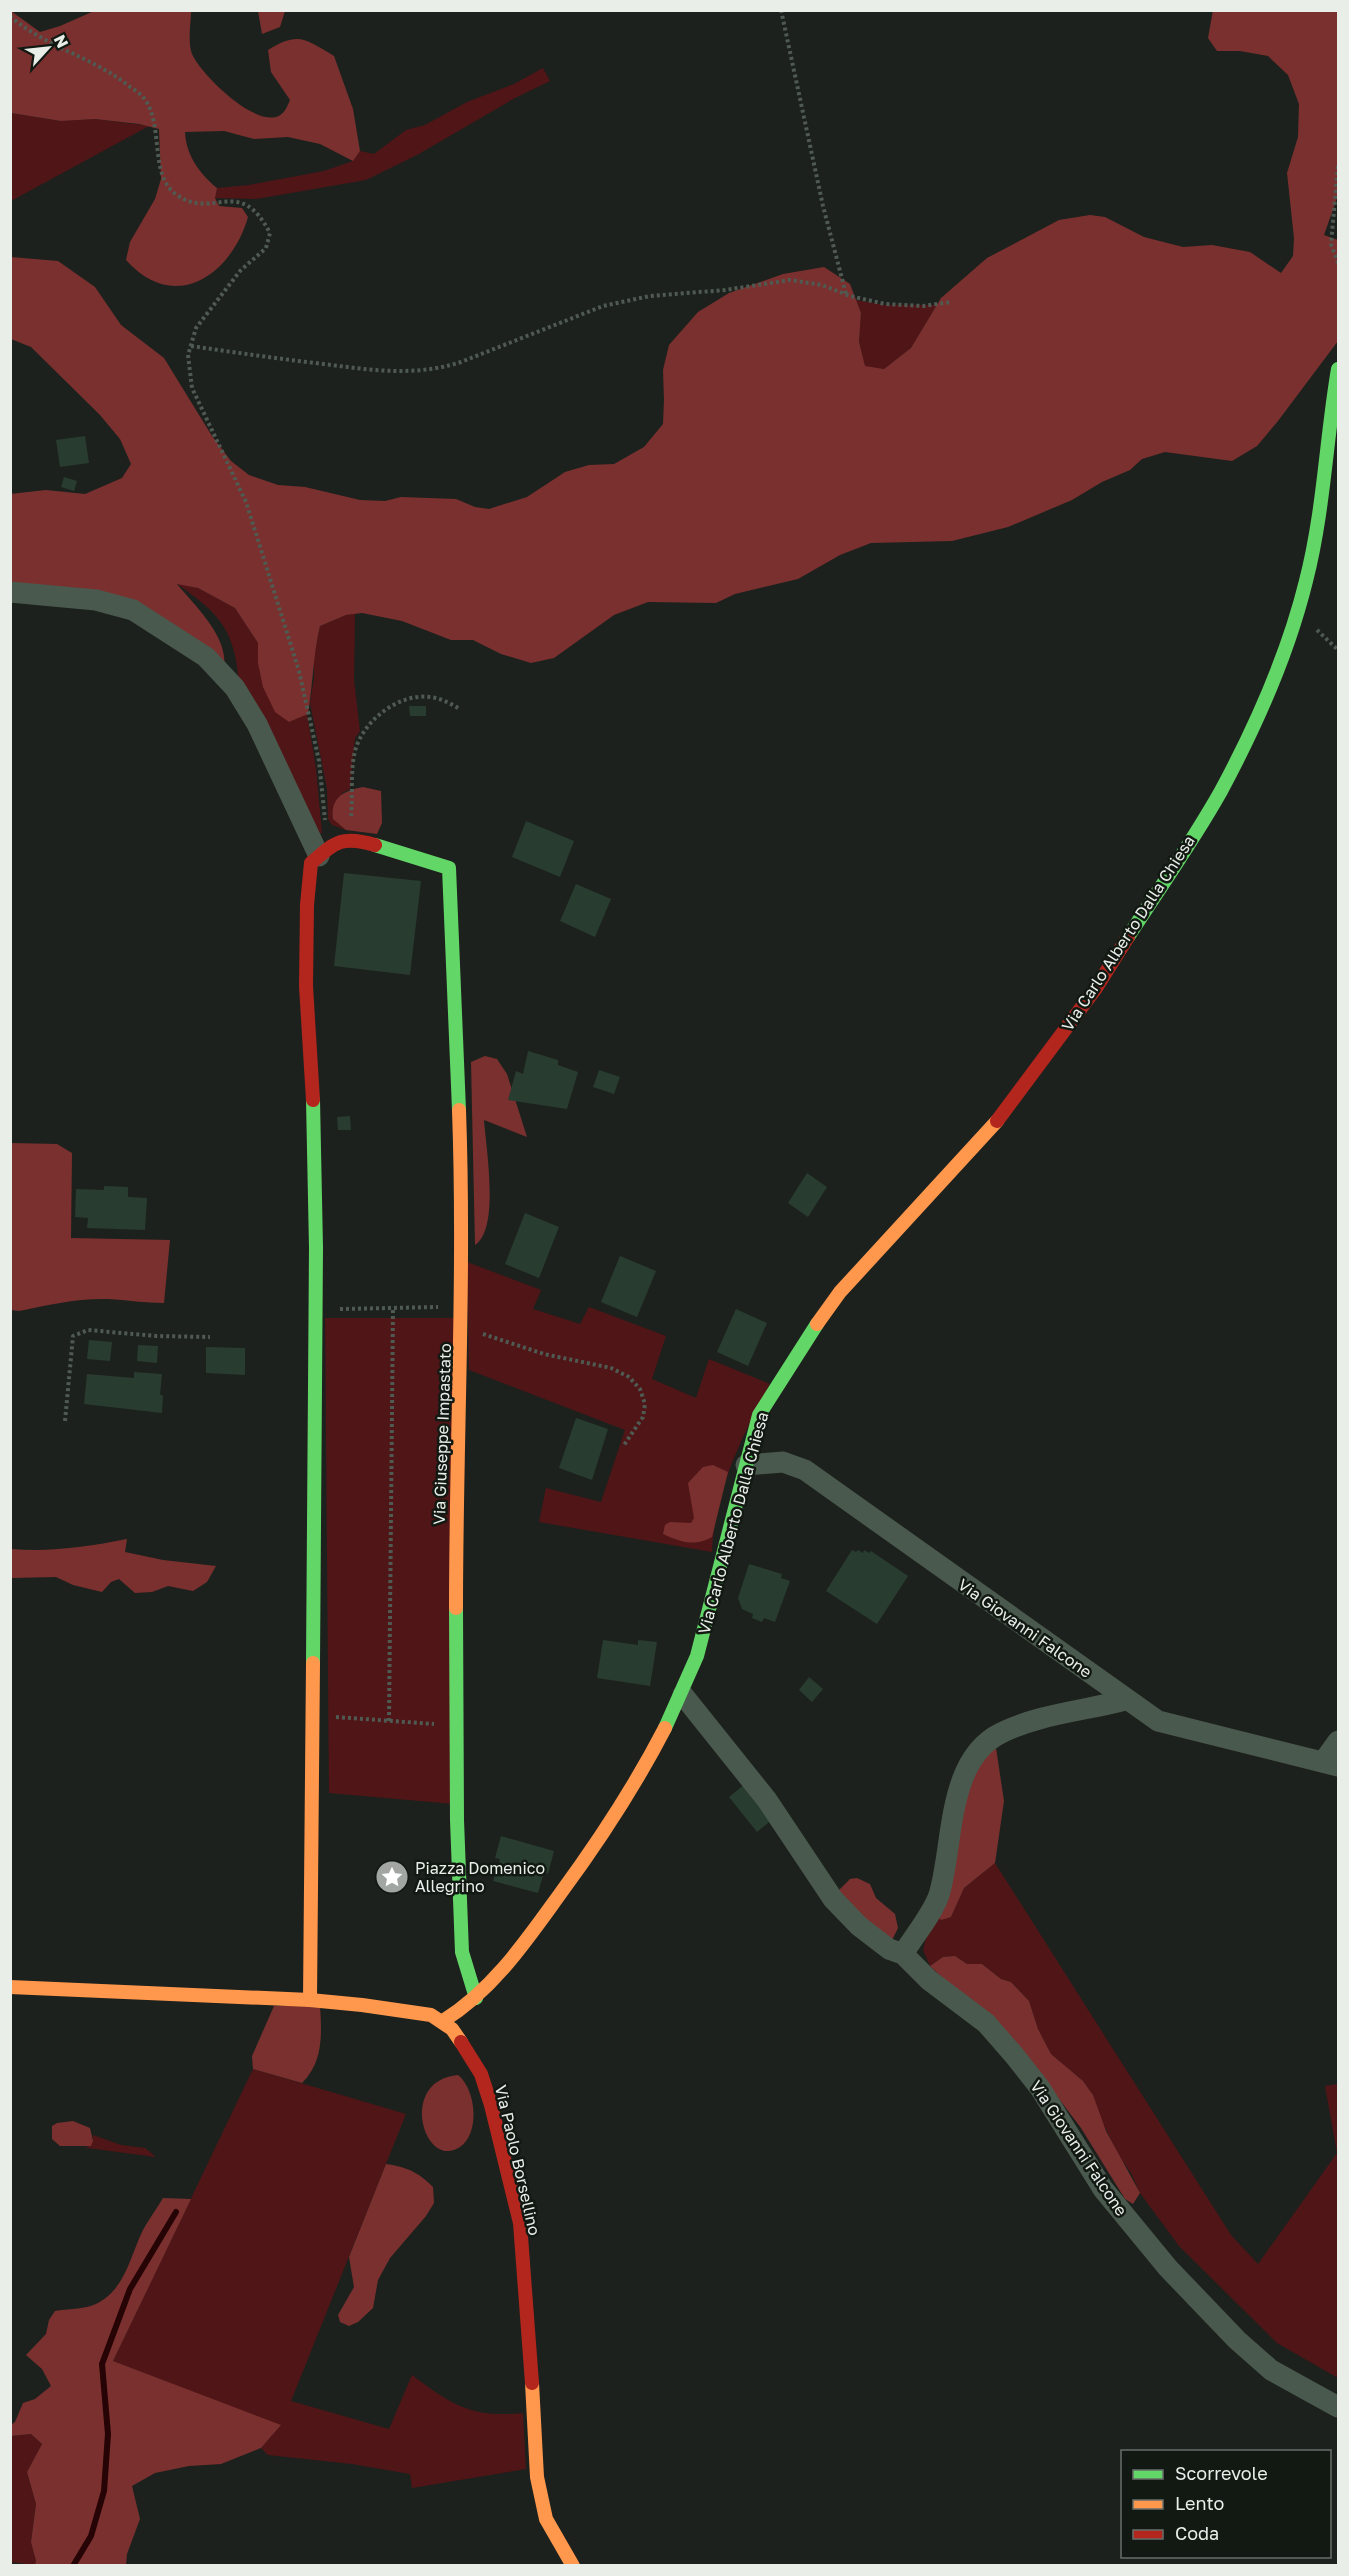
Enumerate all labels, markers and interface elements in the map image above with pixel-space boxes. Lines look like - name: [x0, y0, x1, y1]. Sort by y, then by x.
- north arrow: [18, 18, 78, 78]
- text: N: [50, 31, 73, 51]
- street label: Via Carlo Alberto Dalla Chiesa: [1057, 831, 1199, 1035]
- street label: Via Giuseppe Impastato: [429, 1343, 455, 1525]
- street label: Via Carlo Alberto Dalla Chiesa: [694, 1410, 772, 1636]
- street label: Via Giovanni Falcone: [954, 1574, 1096, 1682]
- place label: Piazza Domenico Allegrino: [415, 1858, 545, 1896]
- place icon: Piazza Domenico Allegrino: [374, 1859, 410, 1895]
- street label: Via Giovanni Falcone: [1026, 2076, 1132, 2220]
- street label: Via Paolo Borsellino: [491, 2083, 545, 2237]
- legend: [1121, 2450, 1331, 2558]
- text: Scorrevole: [1175, 2462, 1268, 2484]
- text: Lento: [1175, 2492, 1224, 2514]
- text: Coda: [1175, 2522, 1219, 2544]

